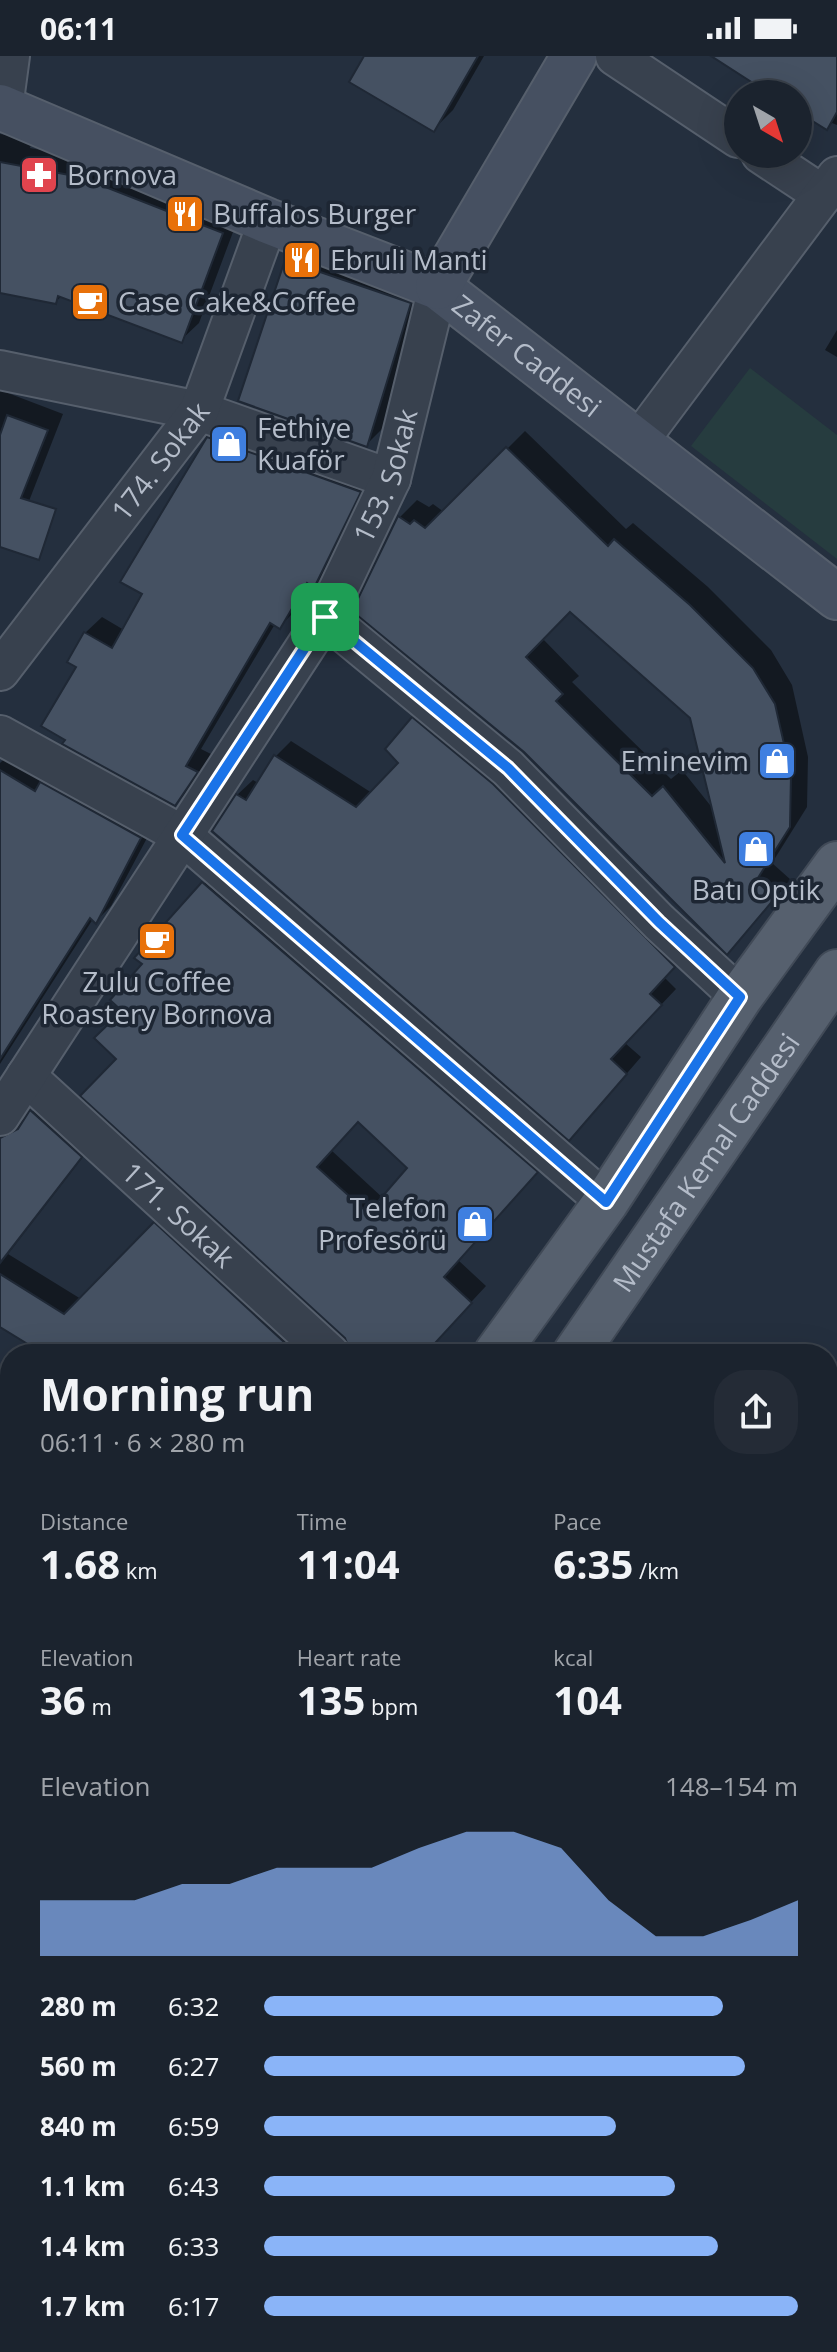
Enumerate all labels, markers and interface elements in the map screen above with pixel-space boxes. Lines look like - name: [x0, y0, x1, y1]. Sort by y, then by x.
- text: 06:11: [40, 8, 117, 49]
- north arrow: [724, 80, 812, 168]
- map controls: [724, 80, 812, 168]
- pharmacy icon: Bornova: [18, 154, 60, 196]
- place label: Bornova: [67, 155, 177, 193]
- restaurant icon: Buffalos Burger: [164, 193, 206, 235]
- place label: Buffalos Burger: [213, 194, 417, 232]
- restaurant icon: Ebruli Manti: [281, 239, 323, 281]
- place label: Ebruli Manti: [330, 240, 488, 278]
- cafe icon: Case Cake&Coffee: [69, 281, 111, 323]
- place label: Case Cake&Coffee: [118, 282, 356, 320]
- street label: Zafer Caddesi: [445, 285, 610, 425]
- street label: 174. Sokak: [102, 393, 217, 528]
- street label: 153. Sokak: [343, 405, 426, 548]
- place label: Fethiye Kuaför: [257, 408, 351, 478]
- shop icon: Fethiye Kuaför: [208, 423, 250, 465]
- pin: [291, 583, 359, 651]
- icon: arrive: [303, 595, 347, 639]
- shop icon: Eminevim: [756, 740, 798, 782]
- place label: Eminevim: [621, 741, 749, 779]
- shop icon: Batı Optik: [735, 828, 777, 870]
- place label: Batı Optik: [692, 870, 821, 908]
- cafe icon: Zulu Coffee Roastery Bornova: [136, 920, 178, 962]
- place label: Zulu Coffee Roastery Bornova: [41, 962, 273, 1032]
- street label: Mustafa Kemal Caddesi: [603, 1025, 808, 1299]
- street label: 171. Sokak: [114, 1153, 243, 1276]
- place label: Telefon Profesörü: [318, 1188, 447, 1258]
- shop icon: Telefon Profesörü: [454, 1203, 496, 1245]
- text: Morning run: [40, 1364, 314, 1424]
- button: share: [714, 1370, 798, 1454]
- text: 06:11 · 6 × 280 m: [40, 1424, 245, 1460]
- text: Distance: [40, 1506, 128, 1536]
- text: Time: [297, 1506, 347, 1536]
- text: Pace: [553, 1506, 602, 1536]
- text: 1.68: [40, 1536, 120, 1591]
- text: 11:04: [297, 1536, 400, 1591]
- text: 6:35: [553, 1536, 633, 1591]
- text: km: [120, 1555, 158, 1585]
- text: /km: [633, 1555, 679, 1585]
- text: Elevation: [40, 1642, 133, 1672]
- text: Heart rate: [297, 1642, 401, 1672]
- text: kcal: [553, 1642, 593, 1672]
- text: 36: [40, 1672, 86, 1727]
- text: 135: [297, 1672, 365, 1727]
- text: 104: [553, 1672, 622, 1727]
- text: m: [86, 1691, 112, 1721]
- text: bpm: [365, 1691, 418, 1721]
- text: Elevation: [40, 1768, 150, 1804]
- text: 148–154 m: [665, 1768, 798, 1804]
- text: 280 m: [40, 1988, 117, 2024]
- text: 6:32: [168, 1988, 219, 2024]
- text: 560 m: [40, 2048, 117, 2084]
- text: 6:27: [168, 2048, 219, 2084]
- text: 840 m: [40, 2108, 117, 2144]
- text: 6:59: [168, 2108, 219, 2144]
- text: 1.1 km: [40, 2168, 126, 2204]
- text: 6:43: [168, 2168, 219, 2204]
- text: 1.4 km: [40, 2228, 126, 2264]
- text: 6:33: [168, 2228, 219, 2264]
- text: 1.7 km: [40, 2288, 126, 2324]
- text: 6:17: [168, 2288, 219, 2324]

